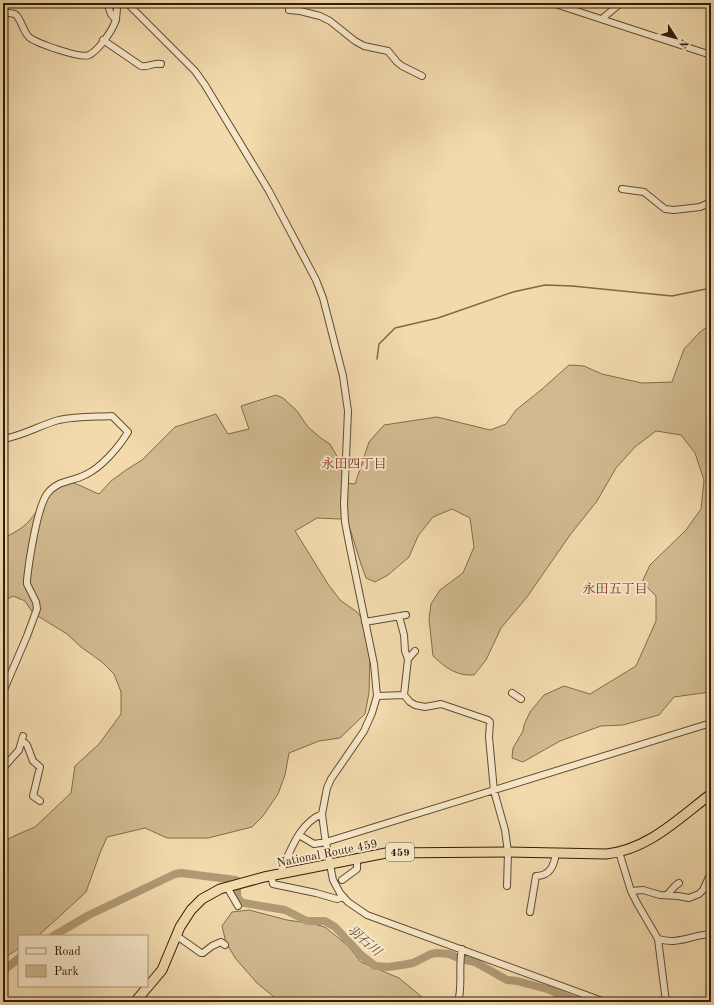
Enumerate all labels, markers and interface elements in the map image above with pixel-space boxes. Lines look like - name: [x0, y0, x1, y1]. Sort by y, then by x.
- north arrow: [656, 18, 696, 58]
- text: N: [676, 36, 690, 50]
- district label: 永田四丁目: [321, 457, 387, 471]
- district label: 永田五丁目: [582, 582, 648, 596]
- street label: National Route 459: [276, 837, 379, 870]
- road number: 459: [386, 843, 414, 861]
- water label: 羽石川: [345, 923, 385, 960]
- legend: [18, 935, 148, 987]
- text: Road: [54, 946, 81, 958]
- text: Park: [54, 966, 79, 978]

